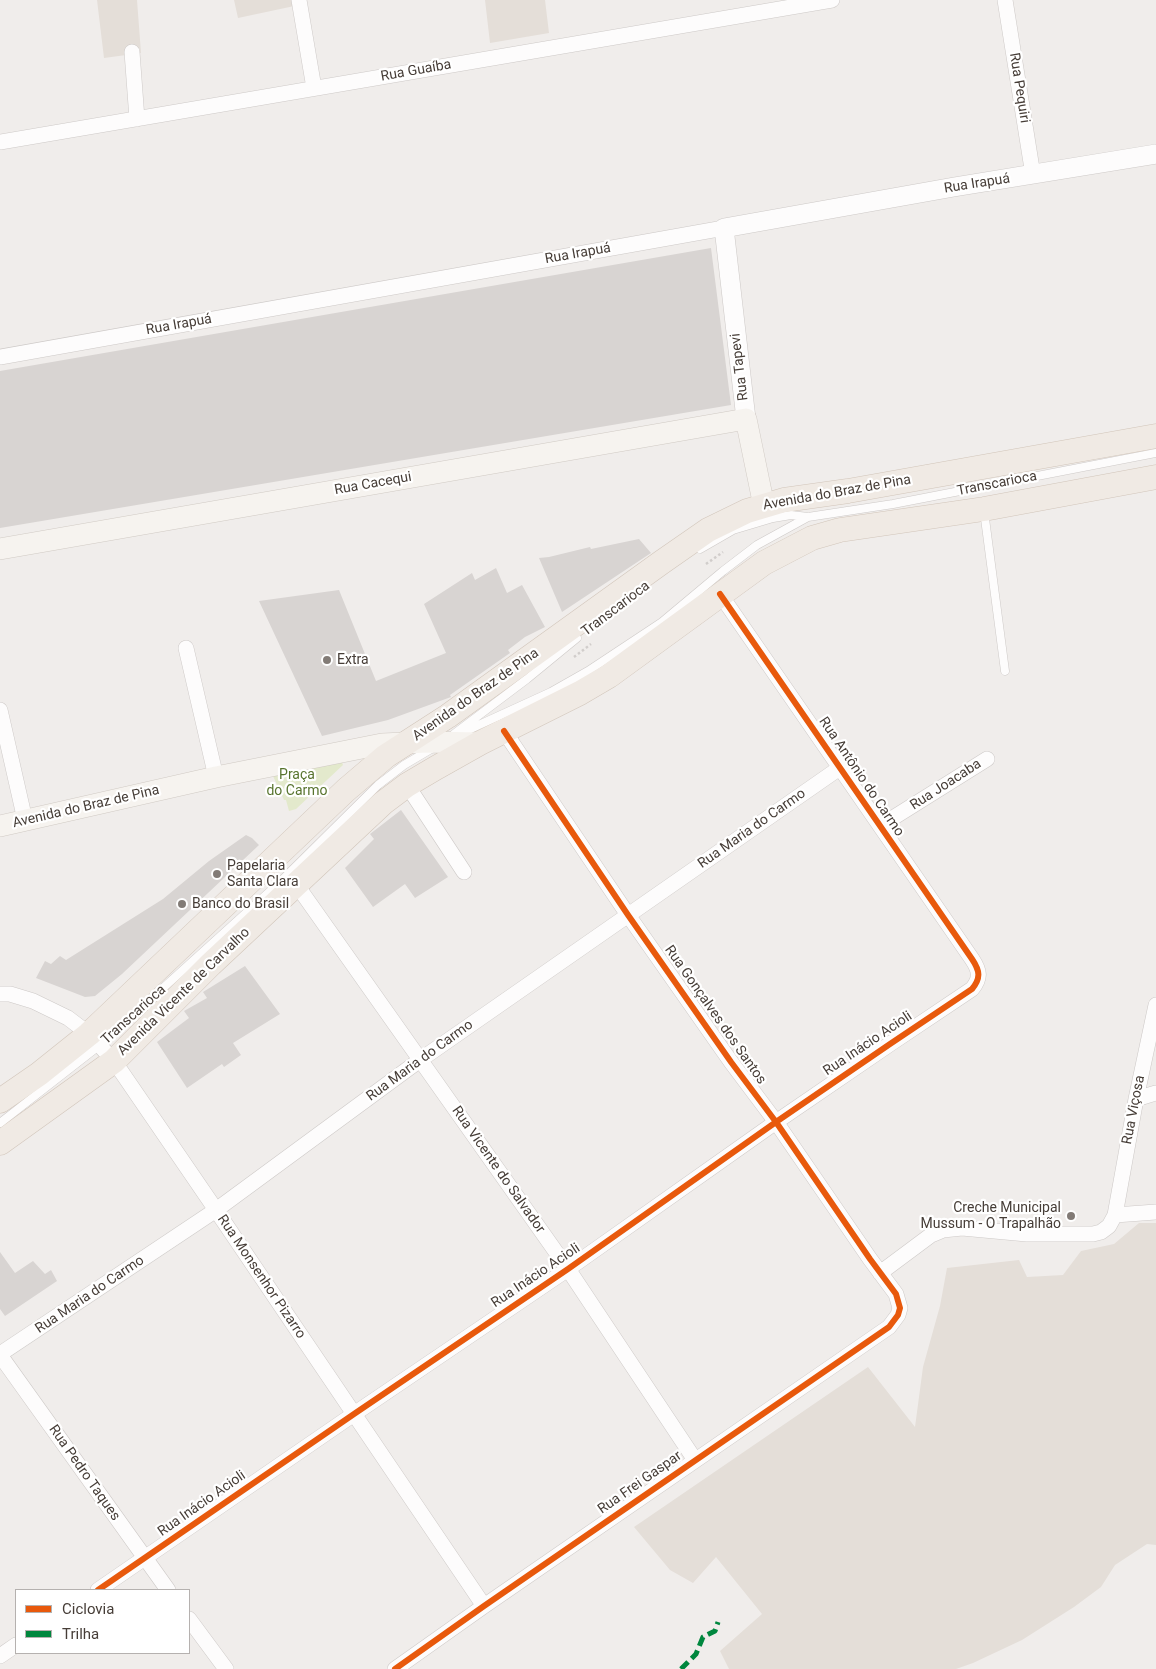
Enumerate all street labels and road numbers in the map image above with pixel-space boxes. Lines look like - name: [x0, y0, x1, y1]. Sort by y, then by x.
- street label: Rua Pequiri: [1005, 52, 1033, 124]
- street label: Rua Guaíba: [379, 57, 453, 85]
- street label: Rua Irapuá: [943, 171, 1011, 197]
- street label: Rua Irapuá: [544, 240, 612, 268]
- street label: Rua Irapuá: [145, 311, 213, 339]
- street label: Rua Tapevi: [728, 332, 752, 402]
- street label: Transcarioca: [956, 468, 1038, 500]
- street label: Rua Cacequi: [333, 469, 413, 499]
- street label: Avenida do Braz de Pina: [762, 472, 912, 514]
- street label: Transcarioca: [579, 578, 653, 640]
- street label: Avenida do Braz de Pina: [410, 645, 542, 745]
- street label: Rua Antônio do Carmo: [815, 714, 907, 840]
- street label: Rua Joacaba: [907, 756, 985, 814]
- street label: Avenida do Braz de Pina: [11, 782, 161, 832]
- street label: Rua Maria do Carmo: [695, 786, 809, 872]
- street label: Avenida Vicente de Carvalho: [114, 924, 254, 1060]
- street label: Rua Gonçalves dos Santos: [661, 942, 769, 1088]
- street label: Transcarioca: [98, 982, 170, 1048]
- street label: Rua Inácio Acioli: [820, 1008, 916, 1080]
- street label: Rua Maria do Carmo: [363, 1017, 477, 1105]
- street label: Rua Viçosa: [1119, 1074, 1149, 1146]
- street label: Rua Vicente do Salvador: [448, 1103, 548, 1237]
- street label: Rua Monsenhor Pizarro: [213, 1212, 309, 1342]
- street label: Rua Inácio Acioli: [488, 1240, 584, 1312]
- street label: Rua Maria do Carmo: [32, 1252, 148, 1338]
- street label: Rua Pedro Taques: [45, 1422, 123, 1524]
- street label: Rua Frei Gaspar: [595, 1448, 685, 1518]
- street label: Rua Inácio Acioli: [155, 1467, 249, 1541]

